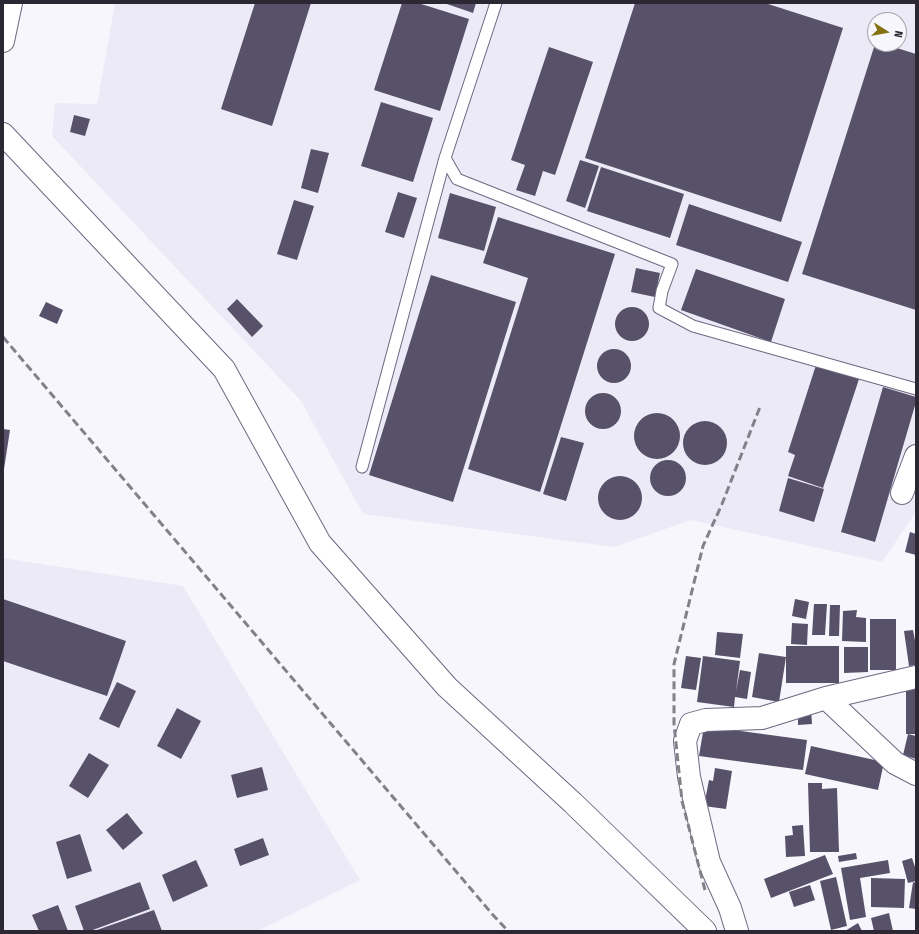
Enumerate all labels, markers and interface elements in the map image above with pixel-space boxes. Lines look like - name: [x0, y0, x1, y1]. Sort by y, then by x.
- north arrow: [867, 12, 907, 52]
- text: N: [891, 30, 905, 39]

